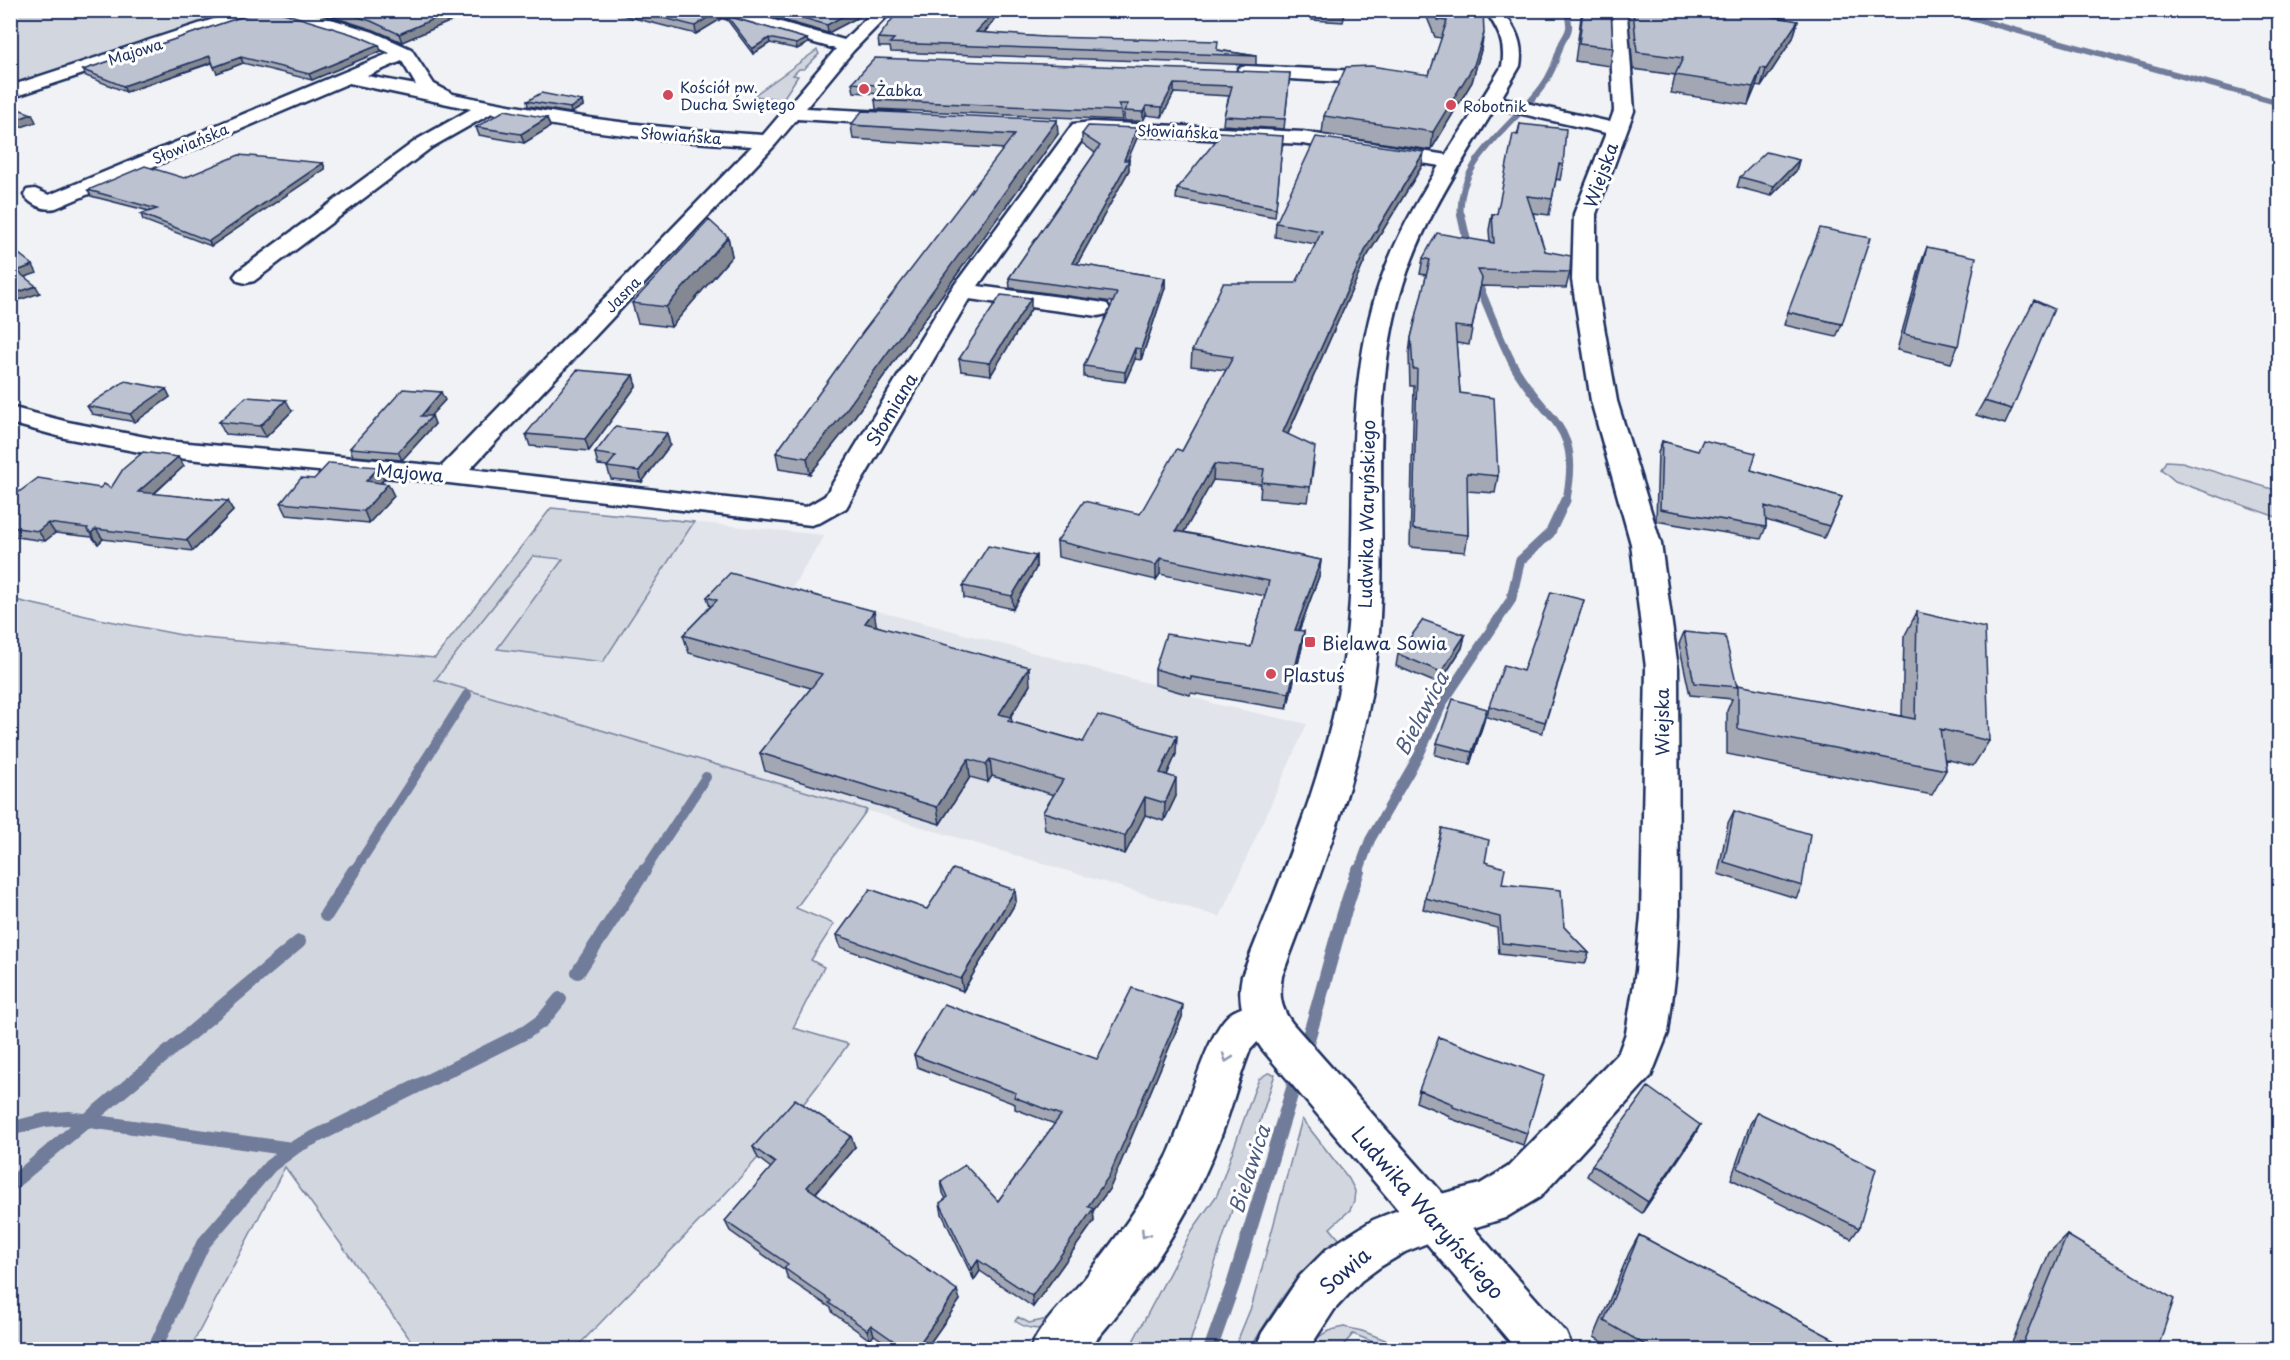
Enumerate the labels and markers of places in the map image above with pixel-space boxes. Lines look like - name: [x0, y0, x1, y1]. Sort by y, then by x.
- place label: Kościół pw. Ducha Świętego: [680, 75, 795, 115]
- place label: Żabka: [876, 78, 923, 101]
- marker: Żabka: [857, 82, 871, 96]
- marker: Kościół pw. Ducha Świętego: [661, 88, 675, 102]
- place label: Robotnik: [1463, 94, 1527, 117]
- marker: Robotnik: [1444, 98, 1458, 112]
- place label: Bielawa Sowia: [1322, 629, 1447, 656]
- marker: Bielawa Sowia: [1303, 635, 1317, 649]
- place label: Plastuś: [1283, 661, 1345, 688]
- marker: Plastuś: [1264, 667, 1278, 681]

